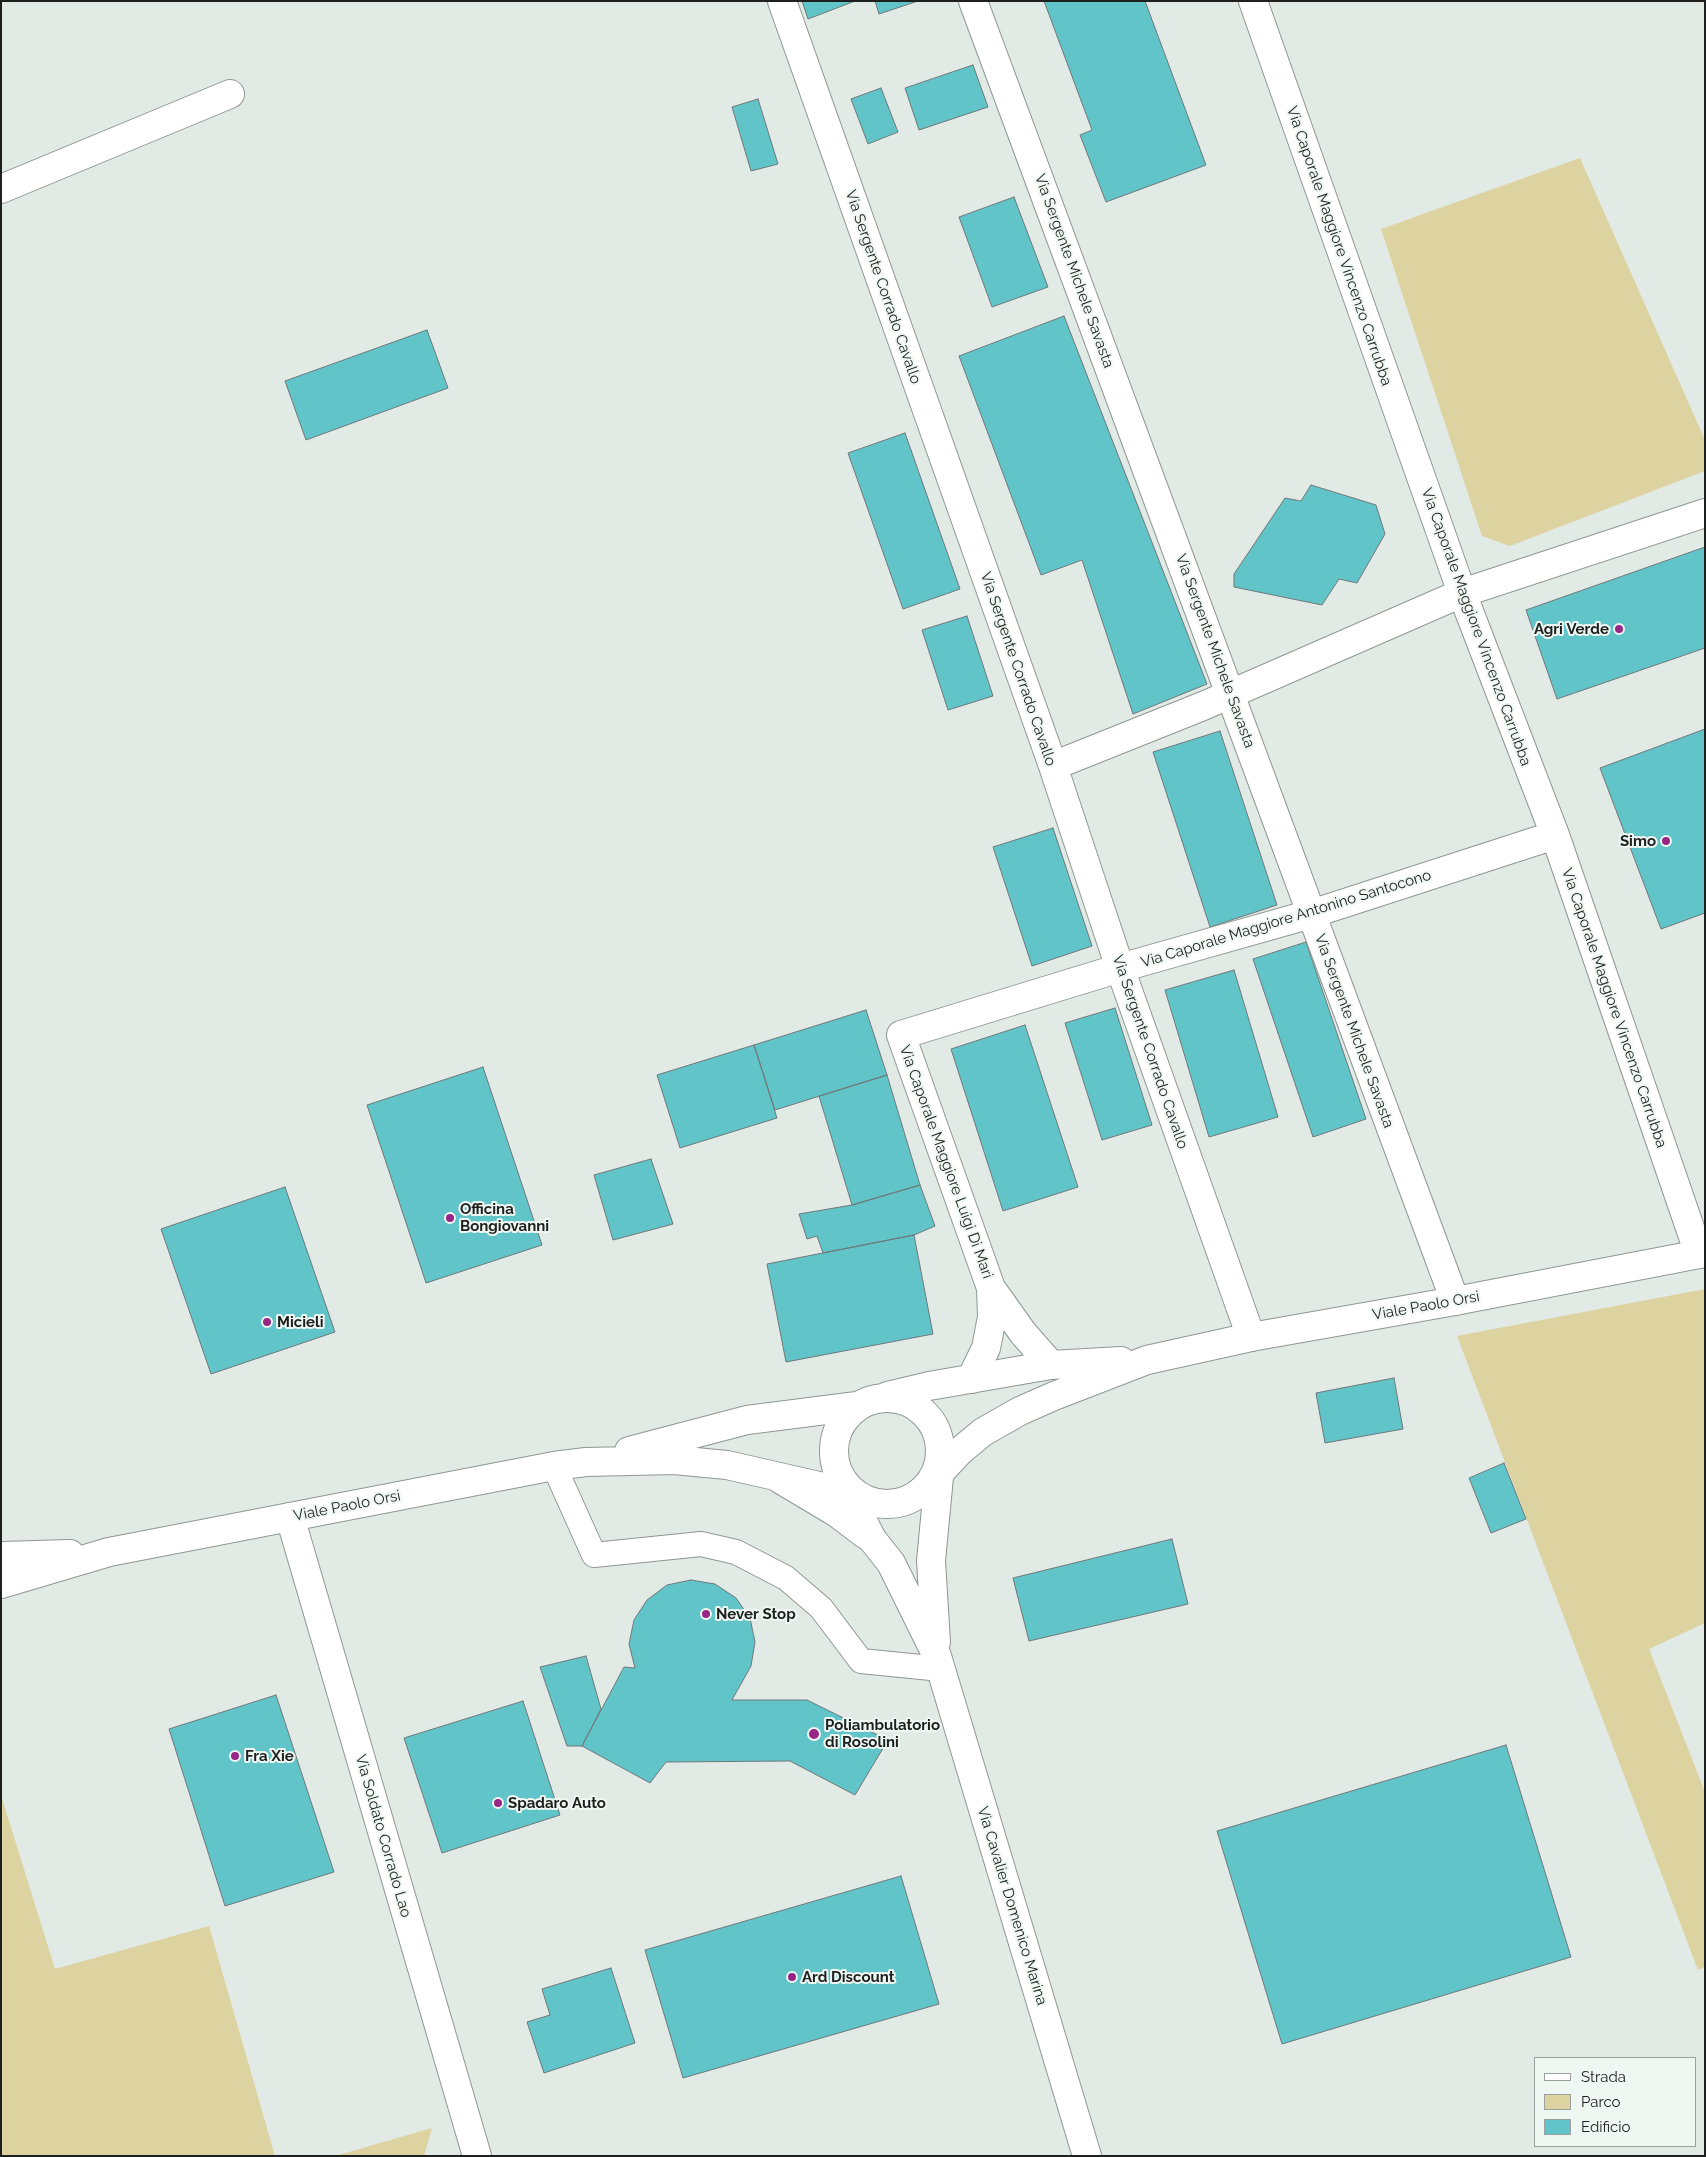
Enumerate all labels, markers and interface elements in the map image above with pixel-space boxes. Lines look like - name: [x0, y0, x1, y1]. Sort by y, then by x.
- street label: Via Caporale Maggiore Vincenzo Carrubba: [1283, 104, 1395, 388]
- street label: Via Sergente Michele Savasta: [1030, 172, 1118, 370]
- street label: Via Sergente Corrado Cavallo: [841, 188, 925, 386]
- street label: Via Caporale Maggiore Vincenzo Carrubba: [1417, 486, 1535, 768]
- street label: Via Sergente Michele Savasta: [1171, 552, 1259, 750]
- street label: Via Sergente Corrado Cavallo: [976, 570, 1060, 768]
- place label: Agri Verde: [1534, 620, 1609, 638]
- marker: Agri Verde: [1613, 623, 1625, 635]
- place label: Simo: [1620, 832, 1656, 850]
- marker: Simo: [1660, 835, 1672, 847]
- street label: Via Caporale Maggiore Antonino Santocono: [1139, 866, 1433, 972]
- street label: Via Caporale Maggiore Vincenzo Carrubba: [1558, 866, 1670, 1150]
- street label: Via Sergente Michele Savasta: [1310, 932, 1398, 1130]
- street label: Via Sergente Corrado Cavallo: [1108, 953, 1192, 1151]
- street label: Via Caporale Maggiore Luigi Di Mari: [895, 1043, 997, 1281]
- place label: Officina Bongiovanni: [460, 1200, 549, 1235]
- marker: Officina Bongiovanni: [444, 1212, 456, 1224]
- street label: Viale Paolo Orsi: [1371, 1288, 1481, 1324]
- place label: Micieli: [277, 1313, 324, 1331]
- marker: Micieli: [261, 1316, 273, 1328]
- street label: Viale Paolo Orsi: [292, 1487, 402, 1525]
- place label: Never Stop: [716, 1605, 796, 1623]
- marker: Never Stop: [700, 1608, 712, 1620]
- place label: Poliambulatorio di Rosolini: [825, 1716, 940, 1751]
- marker: Poliambulatorio di Rosolini: [807, 1727, 821, 1741]
- place label: Fra Xie: [245, 1747, 294, 1765]
- marker: Fra Xie: [229, 1750, 241, 1762]
- street label: Via Soldato Corrado Lao: [351, 1753, 415, 1919]
- place label: Spadaro Auto: [508, 1794, 606, 1812]
- marker: Spadaro Auto: [492, 1797, 504, 1809]
- street label: Via Cavalier Domenico Marina: [973, 1804, 1051, 2008]
- place label: Ard Discount: [802, 1968, 895, 1986]
- marker: Ard Discount: [786, 1971, 798, 1983]
- legend: [1534, 2057, 1696, 2147]
- text: Strada: [1581, 2068, 1626, 2086]
- text: Parco: [1581, 2093, 1621, 2111]
- text: Edificio: [1581, 2118, 1631, 2136]

